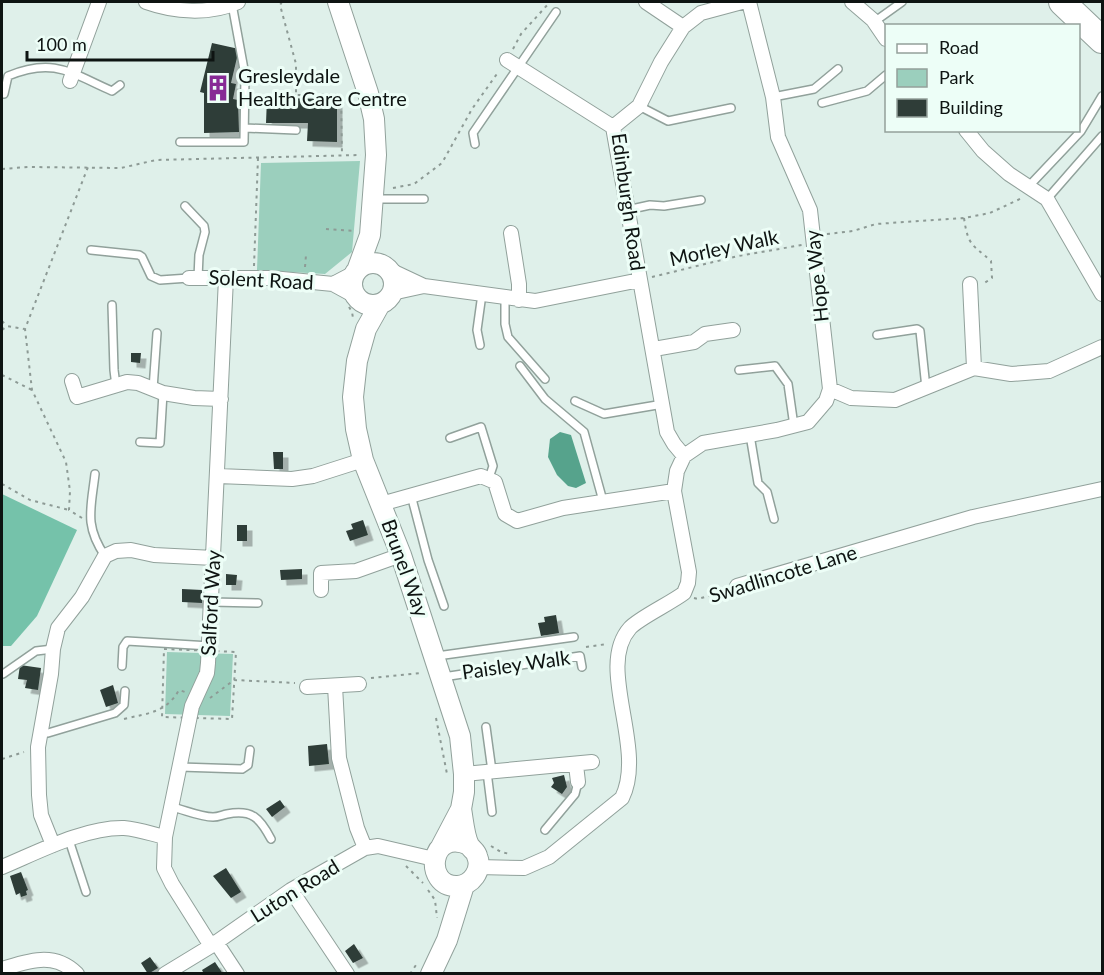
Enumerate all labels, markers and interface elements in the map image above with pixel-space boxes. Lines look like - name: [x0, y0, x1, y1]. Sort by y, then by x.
- scale bar: [27, 24, 213, 62]
- legend: [885, 24, 1080, 132]
- text: 100 m: [36, 33, 87, 55]
- text: Road: [939, 36, 979, 58]
- place label: Gresleydale Health Care Centre: [238, 63, 407, 110]
- text: Park: [939, 66, 975, 88]
- building icon: Gresleydale Health Care Centre: [203, 73, 233, 103]
- text: Building: [939, 96, 1003, 118]
- street label: Edinburgh Road: [607, 131, 651, 272]
- street label: Morley Walk: [667, 224, 781, 270]
- street label: Hope Way: [799, 228, 833, 323]
- street label: Solent Road: [208, 264, 314, 294]
- street label: Brunel Way: [377, 516, 435, 620]
- street label: Swadlincote Lane: [706, 539, 859, 607]
- street label: Salford Way: [195, 549, 225, 656]
- street label: Paisley Walk: [460, 644, 572, 683]
- street label: Luton Road: [246, 853, 343, 927]

